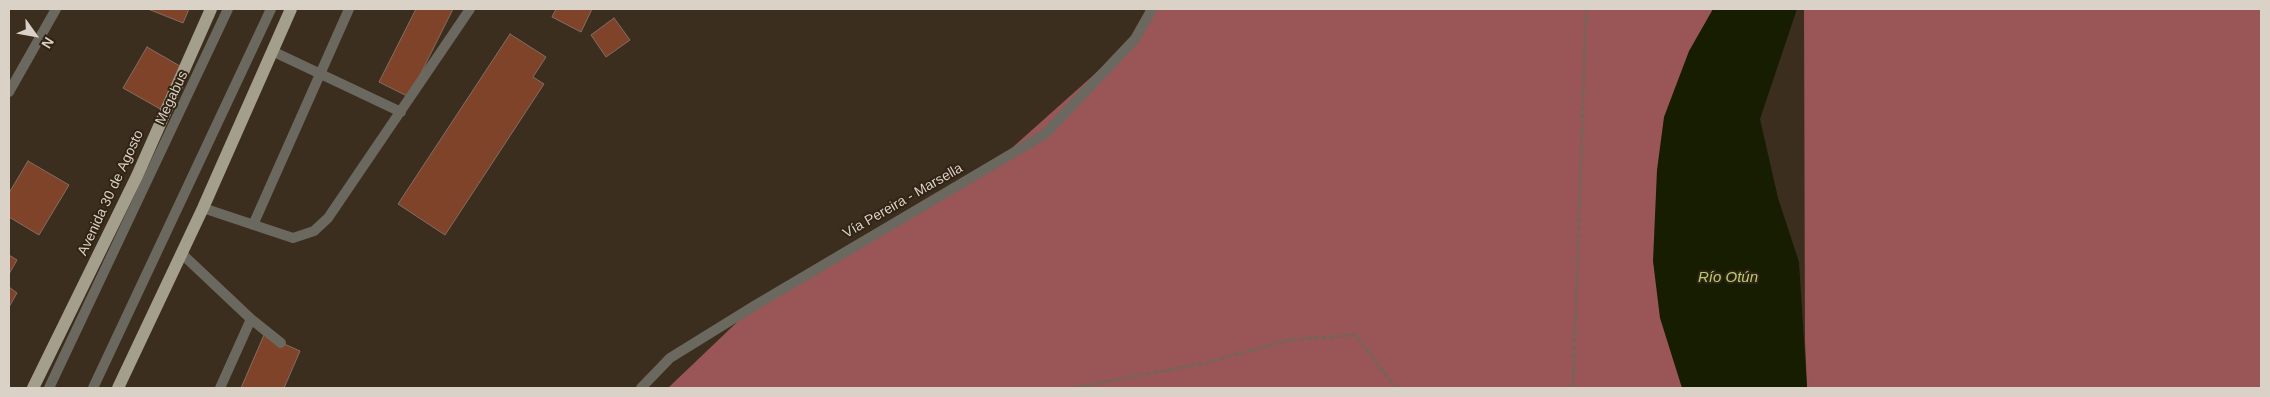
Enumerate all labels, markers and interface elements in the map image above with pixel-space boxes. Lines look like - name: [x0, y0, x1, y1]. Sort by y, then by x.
- north arrow: [10, 10, 60, 60]
- text: N: [38, 34, 57, 51]
- street label: Megabus: [152, 68, 192, 128]
- street label: Avenida 30 de Agosto: [74, 127, 148, 259]
- street label: Vía Pereira - Marsella: [840, 160, 966, 242]
- water label: Río Otún: [1698, 269, 1758, 287]

